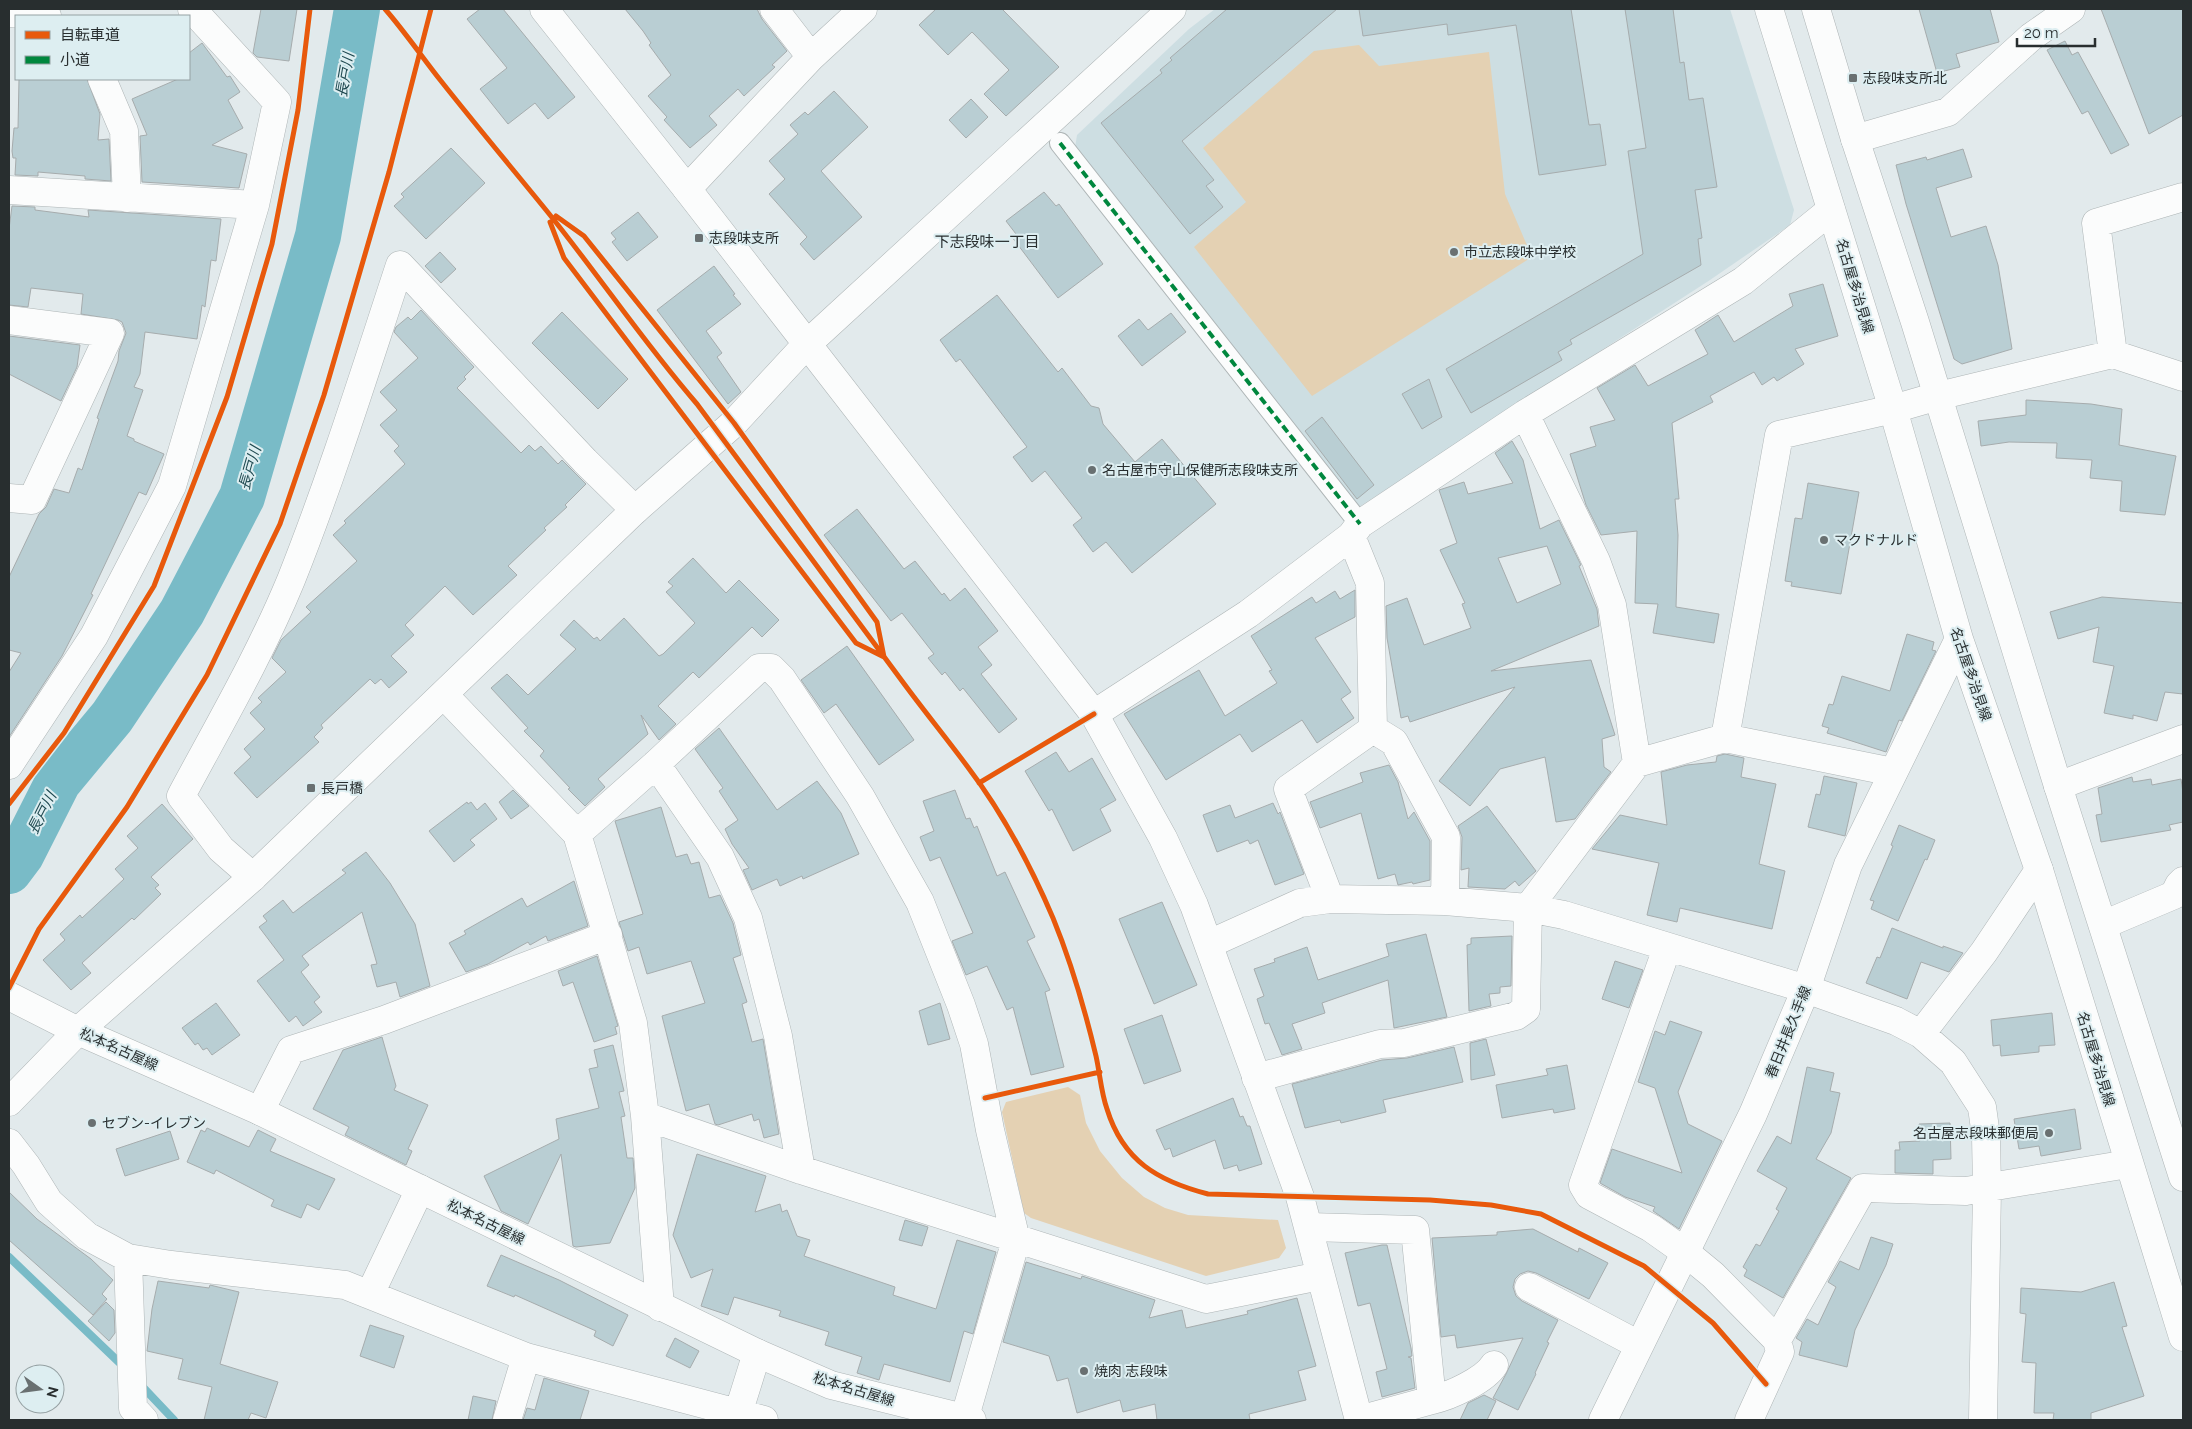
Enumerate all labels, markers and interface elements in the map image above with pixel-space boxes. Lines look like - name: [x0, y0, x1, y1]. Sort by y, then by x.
- legend: [15, 15, 190, 80]
- scale bar: [2017, 15, 2094, 47]
- text: 20 m: [2024, 24, 2059, 42]
- text: 自転車道: [60, 26, 120, 44]
- water label: 長戸川: [332, 49, 358, 99]
- text: 小道: [60, 51, 90, 69]
- place label: 志段味支所北: [1863, 70, 1947, 86]
- marker: 志段味支所北: [1847, 72, 1859, 84]
- place label: 志段味支所: [709, 230, 779, 246]
- marker: 志段味支所: [693, 232, 705, 244]
- district label: 下志段味一丁目: [934, 233, 1040, 251]
- street label: 名古屋多治見線: [1833, 237, 1877, 335]
- place label: 市立志段味中学校: [1464, 244, 1576, 260]
- marker: 市立志段味中学校: [1448, 246, 1460, 258]
- water label: 長戸川: [235, 442, 265, 492]
- place label: 名古屋市守山保健所志段味支所: [1102, 462, 1298, 478]
- marker: 名古屋市守山保健所志段味支所: [1086, 464, 1098, 476]
- place label: マクドナルド: [1834, 532, 1918, 548]
- marker: マクドナルド: [1818, 534, 1830, 546]
- street label: 名古屋多治見線: [1947, 625, 1995, 723]
- place label: 長戸橋: [321, 780, 363, 796]
- marker: 長戸橋: [305, 782, 317, 794]
- water label: 長戸川: [24, 787, 61, 837]
- street label: 春日井長久手線: [1762, 984, 1814, 1080]
- street label: 名古屋多治見線: [2074, 1010, 2118, 1108]
- street label: 松本名古屋線: [77, 1025, 161, 1073]
- place label: セブン-イレブン: [102, 1115, 206, 1131]
- marker: セブン-イレブン: [86, 1117, 98, 1129]
- place label: 名古屋志段味郵便局: [1913, 1125, 2039, 1141]
- marker: 名古屋志段味郵便局: [2043, 1127, 2055, 1139]
- street label: 松本名古屋線: [445, 1196, 527, 1248]
- place label: 焼肉 志段味: [1094, 1363, 1168, 1379]
- north arrow: [15, 1364, 65, 1414]
- marker: 焼肉 志段味: [1078, 1365, 1090, 1377]
- street label: 松本名古屋線: [811, 1369, 897, 1409]
- text: N: [44, 1385, 62, 1399]

